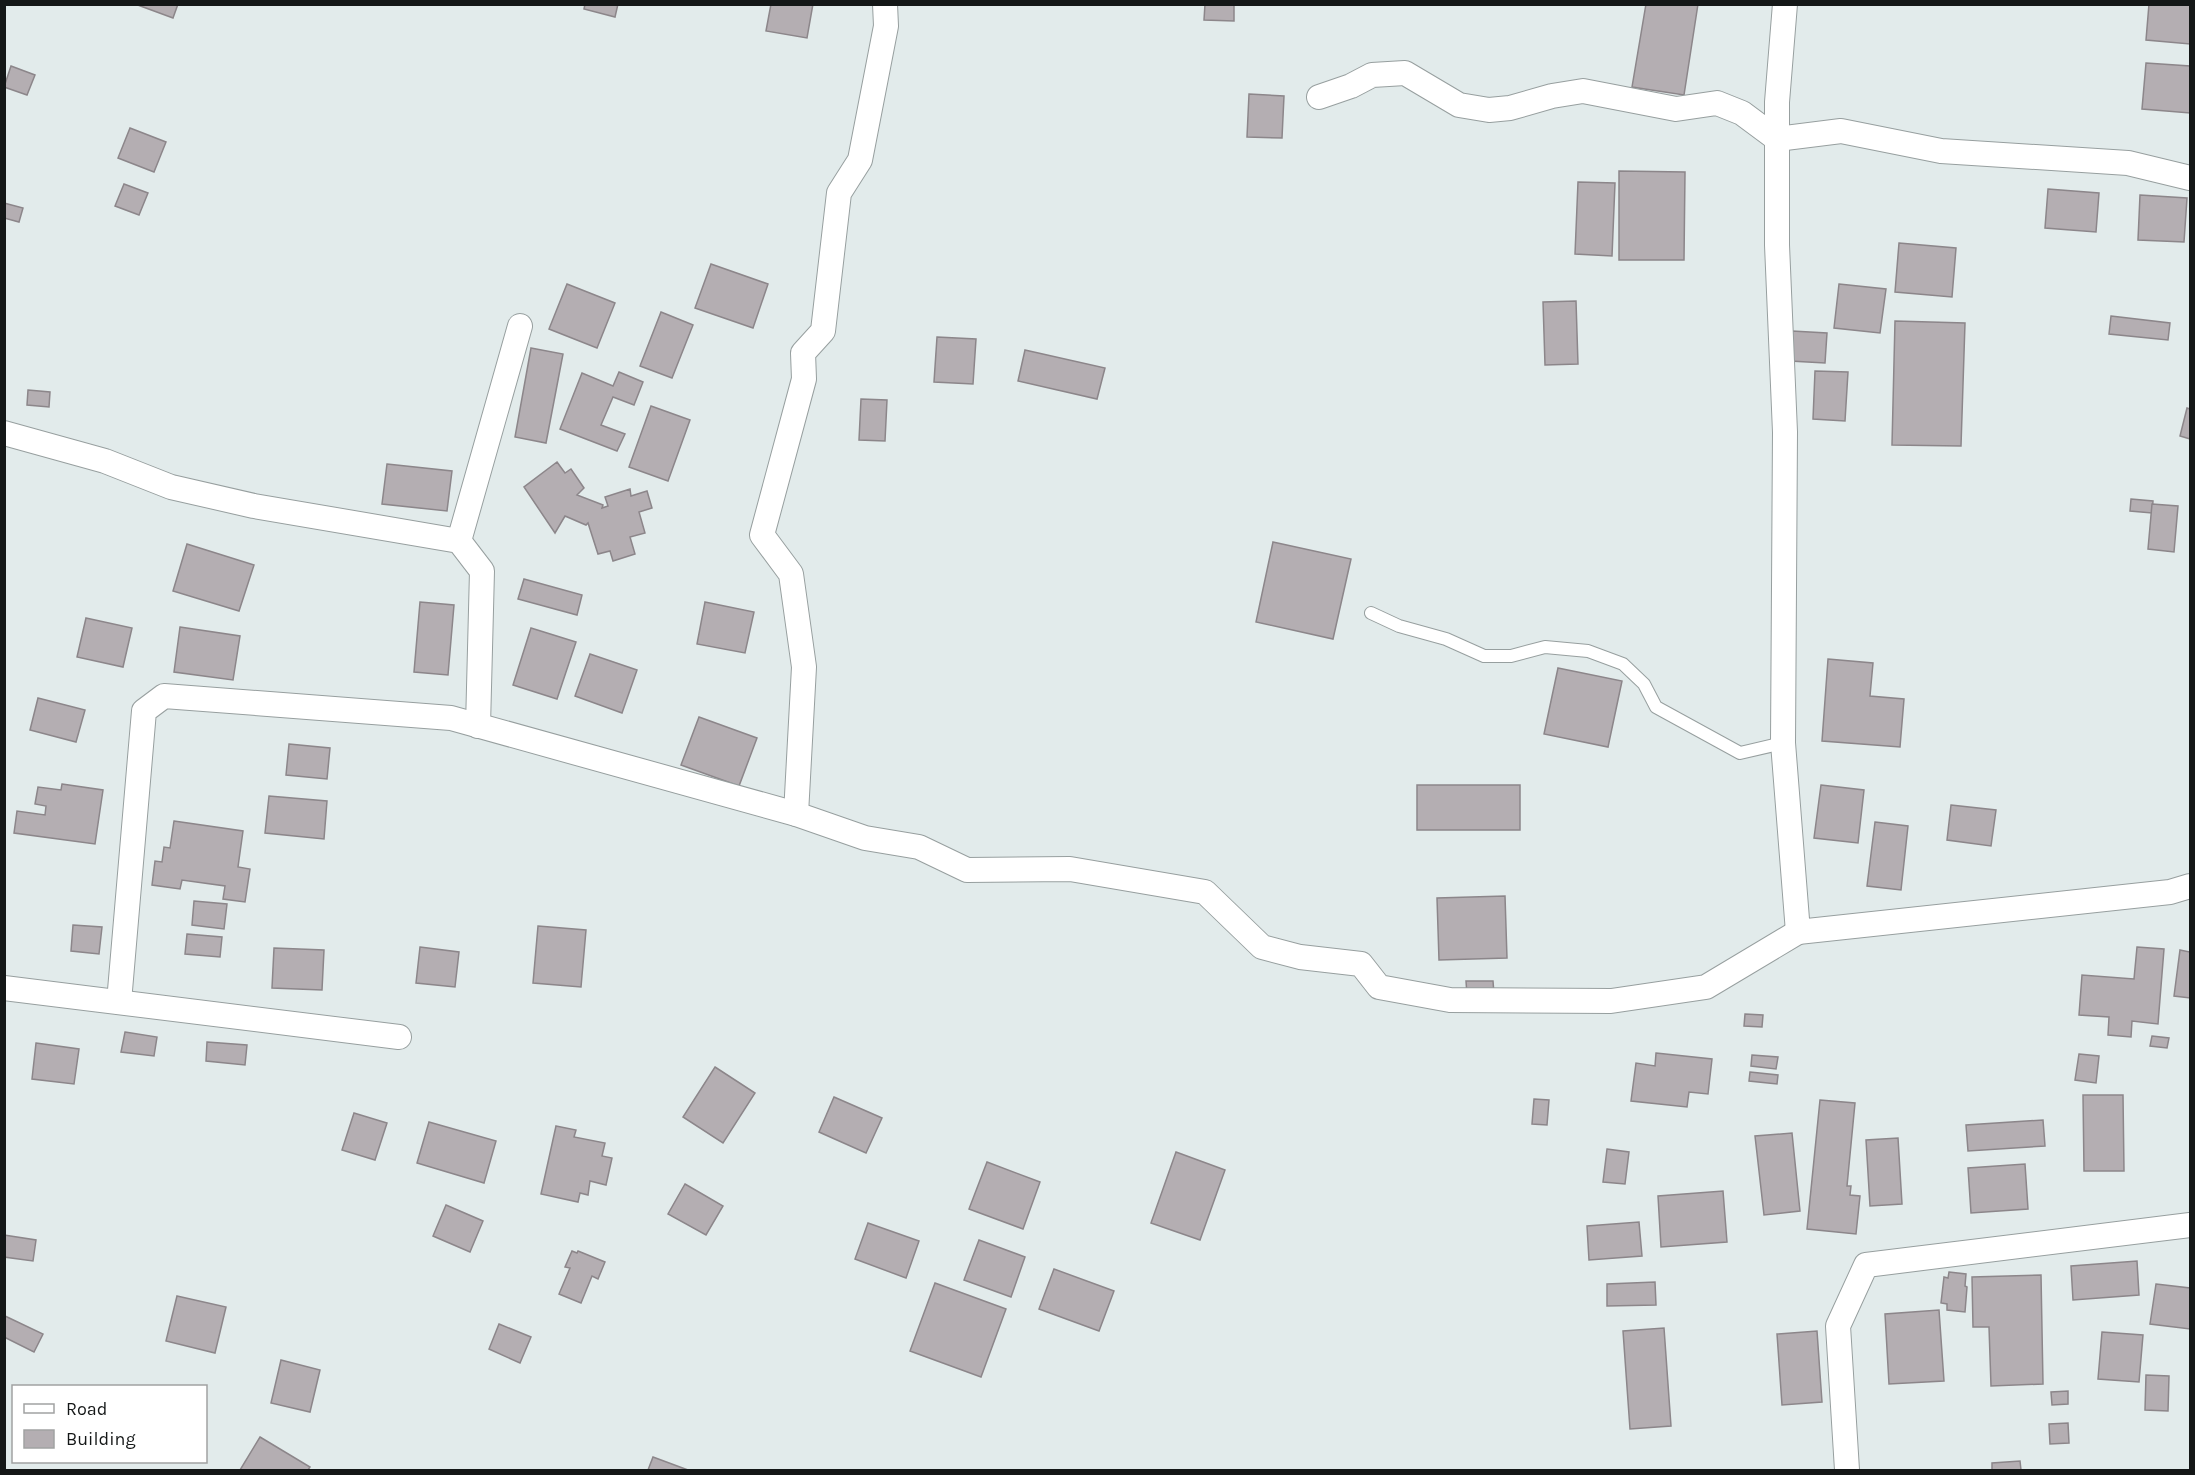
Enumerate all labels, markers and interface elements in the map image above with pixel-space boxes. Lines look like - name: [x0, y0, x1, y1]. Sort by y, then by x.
- legend: [12, 1385, 207, 1463]
- text: Road: [66, 1398, 107, 1420]
- text: Building: [66, 1428, 136, 1450]

